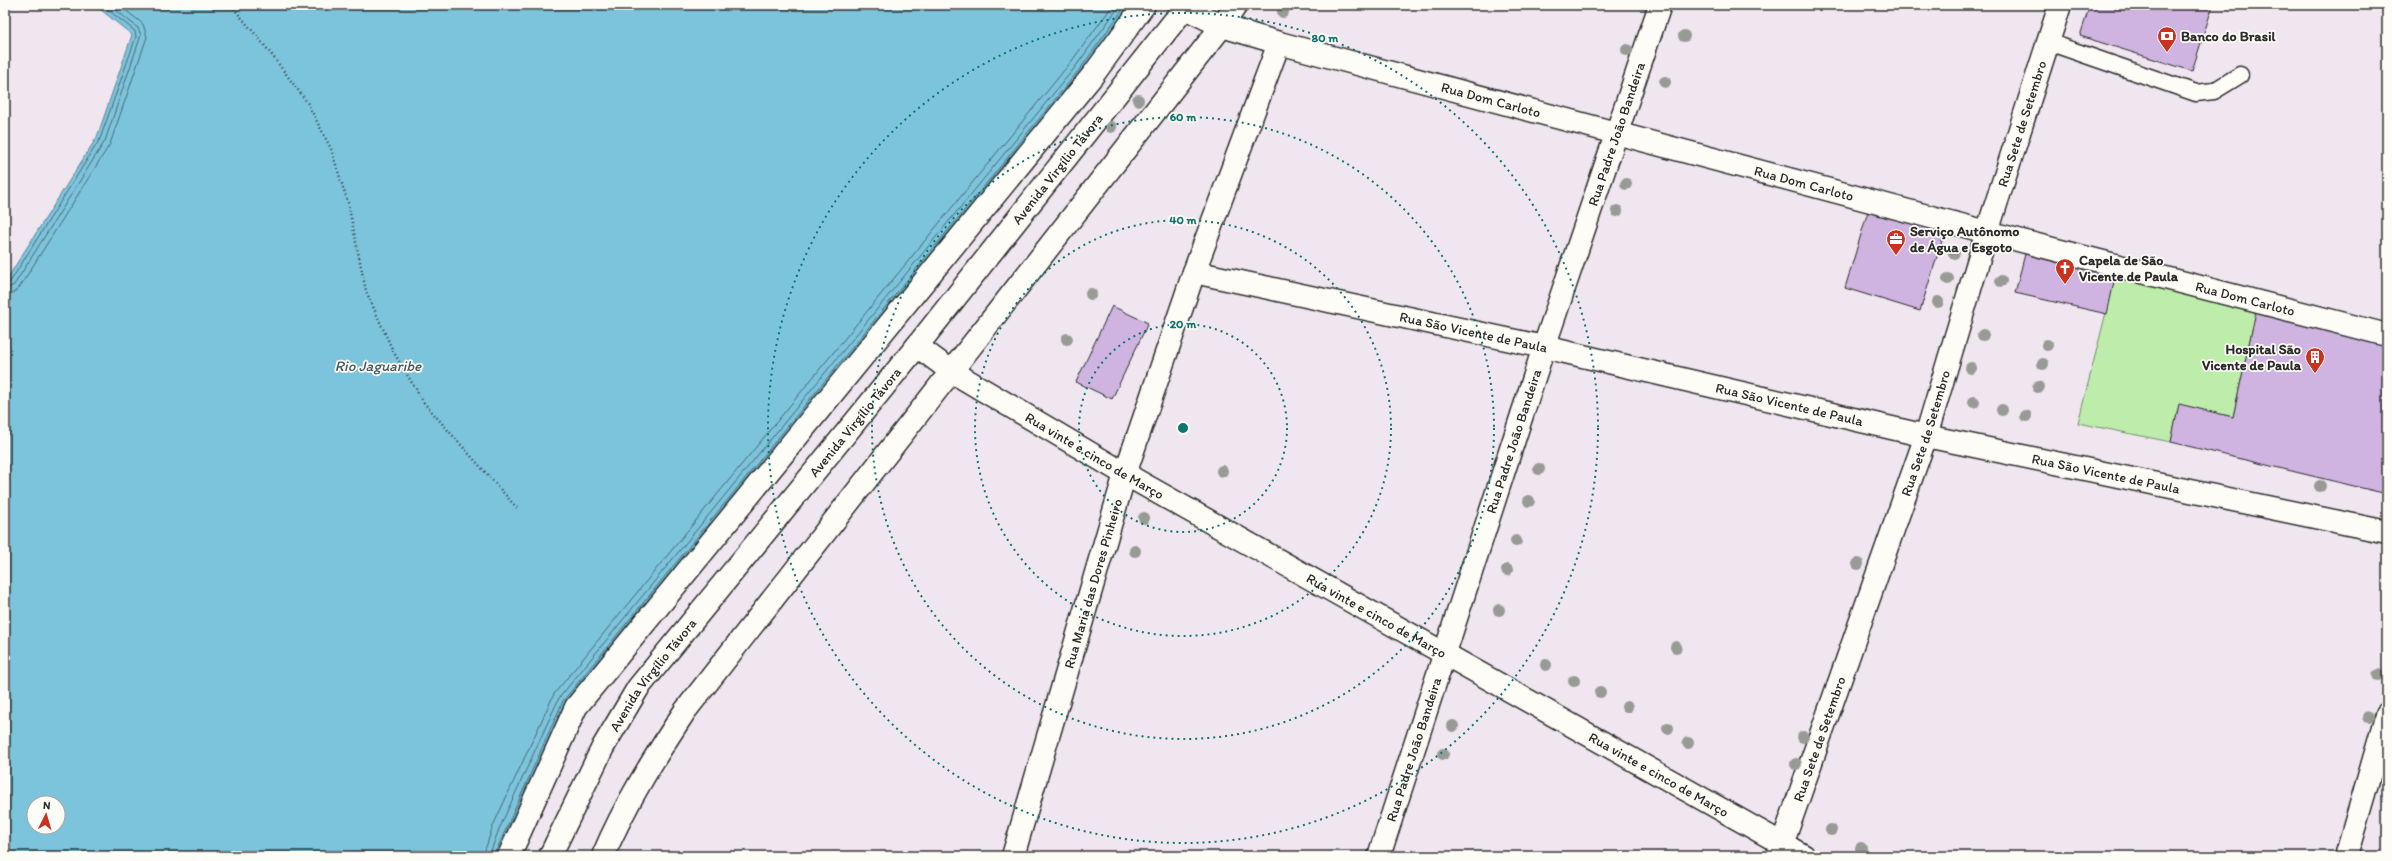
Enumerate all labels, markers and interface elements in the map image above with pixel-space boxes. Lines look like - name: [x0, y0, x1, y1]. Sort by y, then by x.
- bank icon: Banco do Brasil: [2156, 25, 2178, 53]
- place label: Banco do Brasil: [2181, 28, 2276, 45]
- text: 80 m: [1312, 31, 1339, 45]
- street label: Rua Padre João Bandeira: [1584, 59, 1649, 208]
- street label: Rua Sete de Setembro: [1994, 59, 2051, 189]
- street label: Rua Dom Carloto: [1439, 79, 1542, 121]
- street label: Avenida Virgílio Távora: [1009, 110, 1107, 228]
- text: 60 m: [1170, 110, 1197, 124]
- street label: Rua Dom Carloto: [1752, 162, 1855, 205]
- text: 40 m: [1169, 213, 1198, 227]
- place label: Serviço Autônomo de Água e Esgoto: [1910, 223, 2019, 256]
- office icon: Serviço Autônomo de Água e Esgoto: [1885, 228, 1907, 256]
- place label: Capela de São Vicente de Paula: [2079, 252, 2179, 285]
- church icon: Capela de São Vicente de Paula: [2054, 257, 2076, 285]
- street label: Rua Dom Carloto: [2193, 278, 2297, 320]
- street label: Rua São Vicente de Paula: [1398, 308, 1550, 357]
- text: 20 m: [1170, 317, 1197, 331]
- place label: Hospital São Vicente de Paula: [2202, 341, 2302, 374]
- building icon: Hospital São Vicente de Paula: [2304, 346, 2326, 374]
- water label: Rio Jaguaribe: [335, 357, 422, 375]
- street label: Avenida Virgílio Távora: [806, 364, 905, 481]
- street label: Rua Padre João Bandeira: [1483, 366, 1545, 516]
- street label: Rua Sete de Setembro: [1897, 368, 1954, 499]
- street label: Rua São Vicente de Paula: [1714, 379, 1865, 430]
- street label: Rua vinte e cinco de Março: [1022, 409, 1167, 503]
- centre of rings: [1176, 421, 1190, 435]
- street label: Rua São Vicente de Paula: [2030, 450, 2182, 498]
- street label: Rua Maria das Dores Pinheiro: [1060, 497, 1126, 671]
- street label: Rua vinte e cinco de Março: [1303, 570, 1449, 662]
- street label: Avenida Virgílio Távora: [606, 615, 700, 735]
- street label: Rua Sete de Setembro: [1790, 674, 1850, 804]
- street label: Rua Padre João Bandeira: [1383, 675, 1446, 824]
- street label: Rua vinte e cinco de Março: [1586, 729, 1732, 821]
- north arrow: [26, 795, 66, 835]
- text: N: [43, 799, 51, 812]

